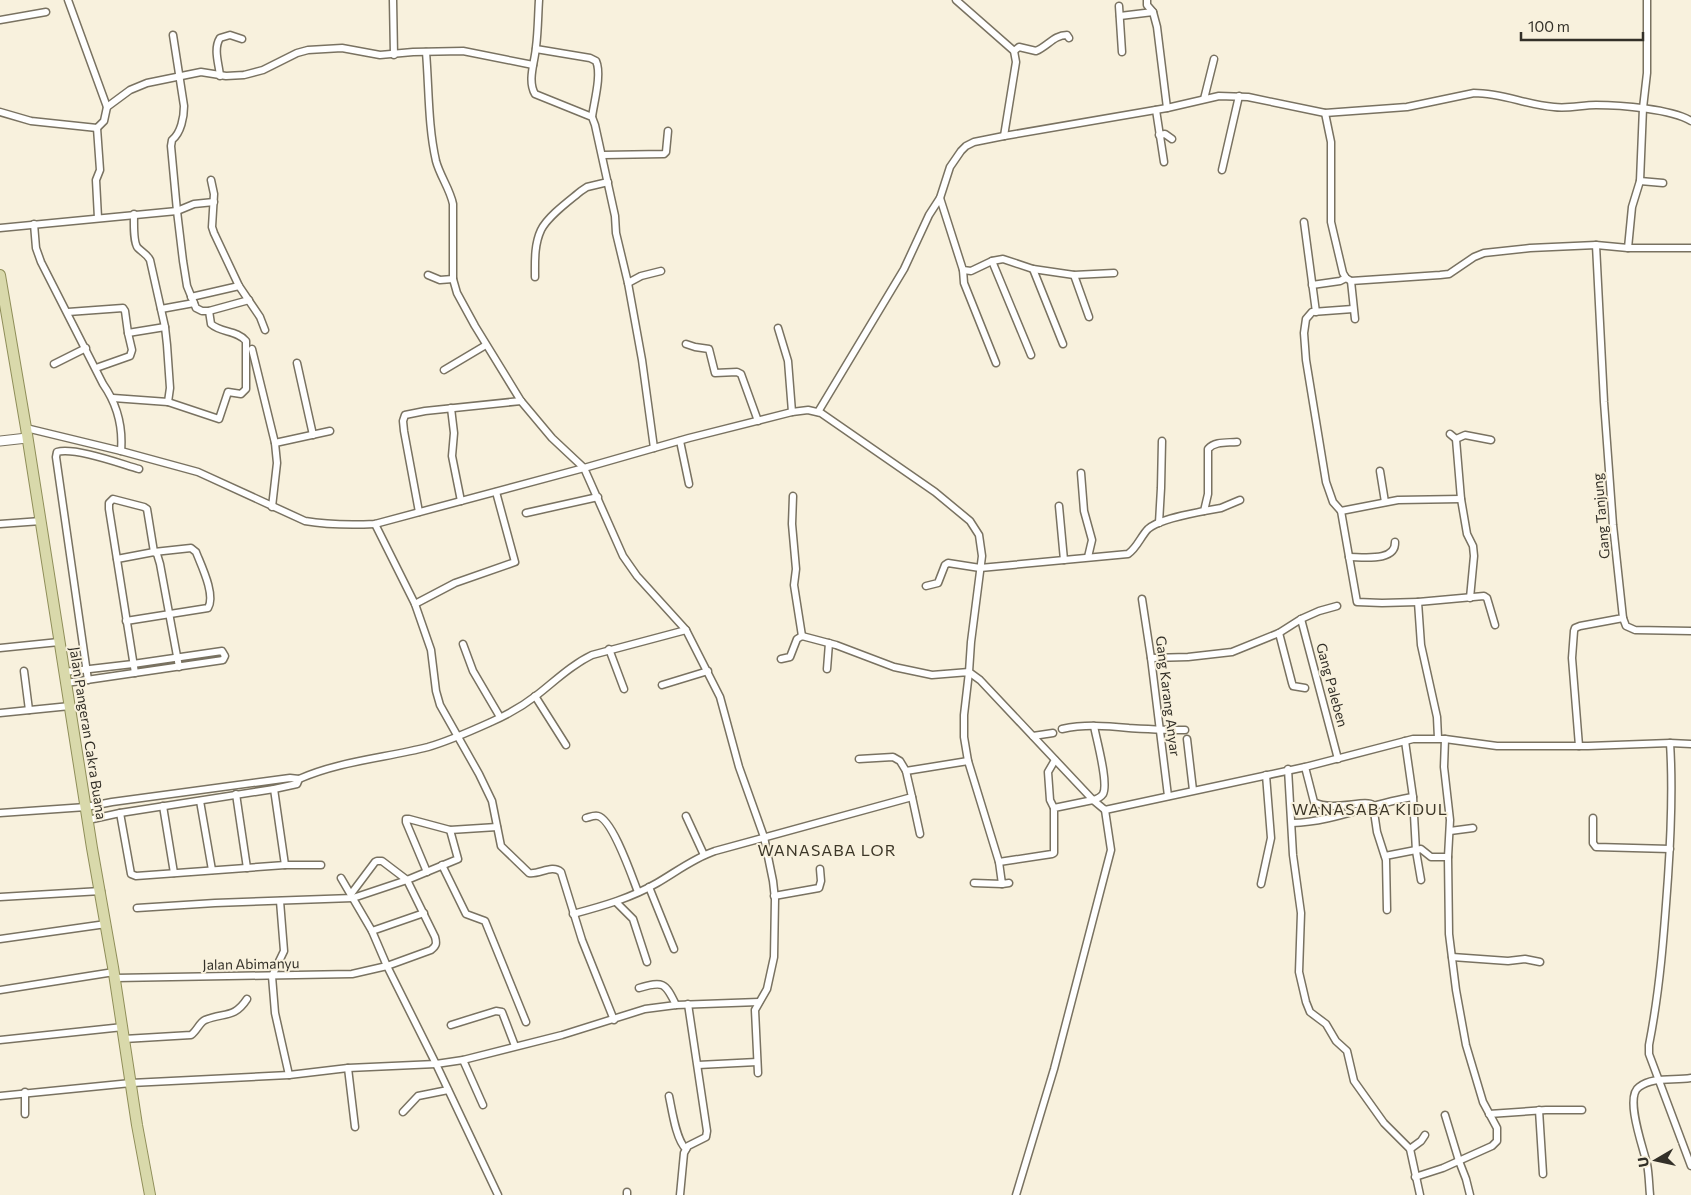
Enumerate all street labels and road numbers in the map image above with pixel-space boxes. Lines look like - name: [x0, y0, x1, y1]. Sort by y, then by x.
- street label: Gang Tanjung: [1588, 472, 1613, 560]
- street label: Gang Karang Anyar: [1153, 635, 1184, 758]
- street label: Gang Paleben: [1313, 641, 1352, 729]
- street label: Jalan Pangeran Cakra Buana: [66, 645, 111, 821]
- street label: Jalan Abimanyu: [202, 954, 300, 973]

